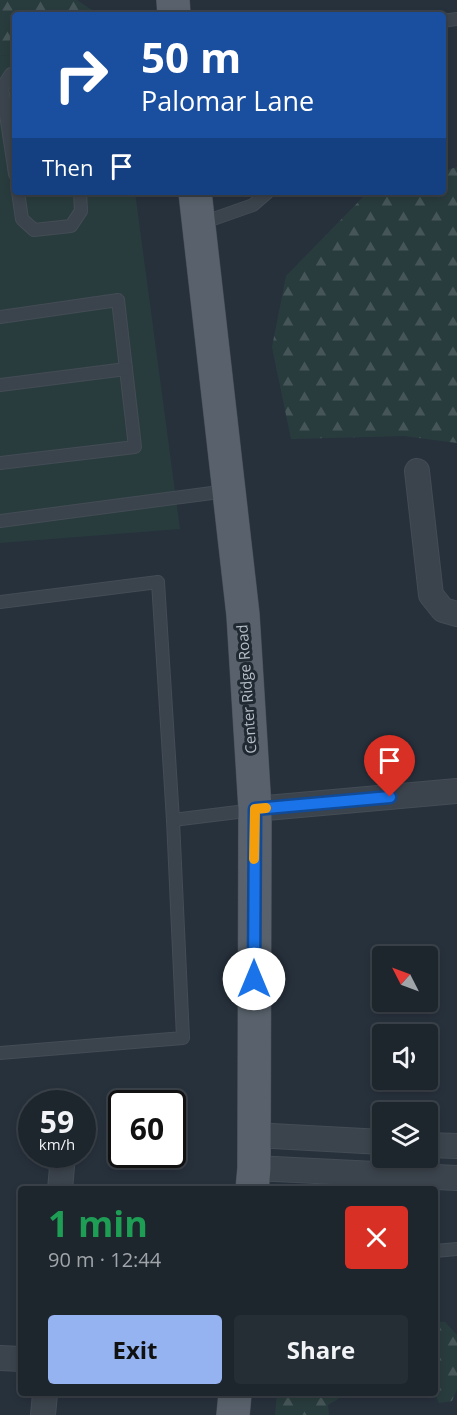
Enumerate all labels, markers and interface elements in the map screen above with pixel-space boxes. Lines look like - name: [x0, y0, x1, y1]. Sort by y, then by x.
- text: 50 m: [141, 28, 241, 85]
- icon: right: [42, 36, 120, 114]
- text: Palomar Lane: [141, 82, 314, 119]
- icon: arrive: [105, 150, 138, 183]
- text: Then: [42, 152, 93, 182]
- street label: Center Ridge Road: [232, 624, 260, 754]
- pin: [364, 735, 415, 797]
- icon: arrive: [373, 744, 406, 777]
- north arrow: [372, 946, 438, 1012]
- map controls: [372, 946, 438, 1168]
- position arrow: [222, 947, 286, 1011]
- button: sound: [372, 1024, 438, 1090]
- speed limit sign: 60: [108, 1090, 186, 1168]
- text: 59: [40, 1101, 74, 1142]
- button: layers: [372, 1102, 438, 1168]
- text: km/h: [39, 1134, 75, 1154]
- text: 1 min: [48, 1199, 148, 1248]
- button: close: [345, 1206, 408, 1269]
- text: 90 m · 12:44: [48, 1246, 161, 1273]
- button: Exit: [48, 1315, 222, 1384]
- button: Share: [234, 1315, 408, 1384]

